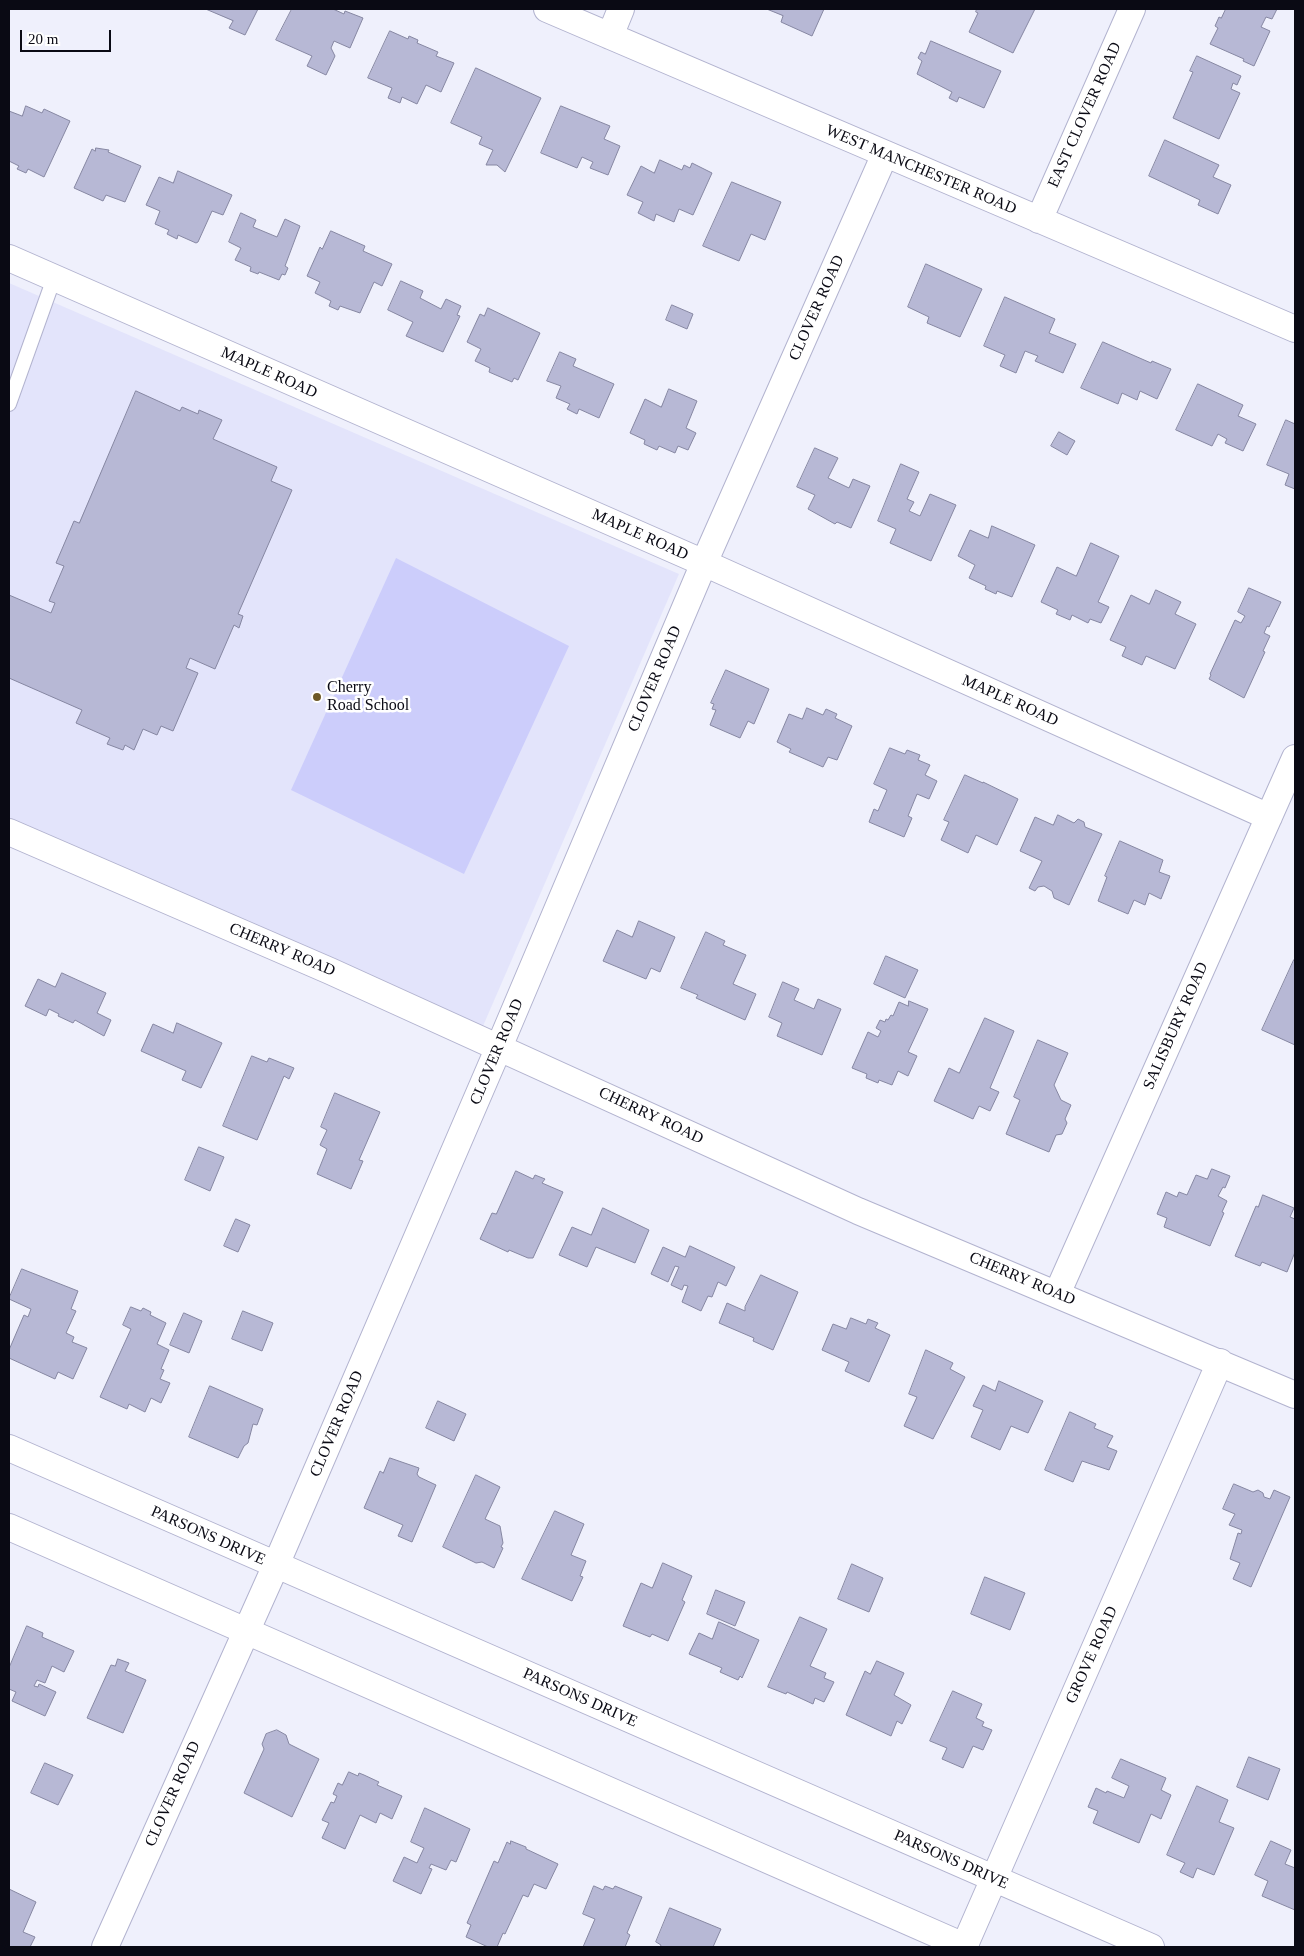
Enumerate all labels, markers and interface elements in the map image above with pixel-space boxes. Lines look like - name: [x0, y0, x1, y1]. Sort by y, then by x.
- scale bar: [22, 20, 114, 52]
- text: 20 m: [28, 31, 58, 47]
- street label: EAST CLOVER ROAD: [1044, 39, 1126, 191]
- street label: WEST MANCHESTER ROAD: [823, 121, 1019, 219]
- street label: CLOVER ROAD: [785, 252, 849, 364]
- street label: MAPLE ROAD: [218, 343, 320, 403]
- street label: MAPLE ROAD: [589, 505, 691, 565]
- street label: CLOVER ROAD: [624, 623, 686, 735]
- street label: MAPLE ROAD: [959, 671, 1061, 731]
- place label: Cherry Road School: [327, 678, 409, 716]
- marker: Cherry Road School: [311, 691, 323, 703]
- street label: CHERRY ROAD: [226, 919, 338, 981]
- street label: SALISBURY ROAD: [1139, 959, 1213, 1093]
- street label: CLOVER ROAD: [466, 996, 528, 1108]
- street label: CHERRY ROAD: [596, 1083, 706, 1149]
- street label: CHERRY ROAD: [966, 1248, 1078, 1310]
- street label: CLOVER ROAD: [306, 1368, 368, 1480]
- street label: PARSONS DRIVE: [148, 1502, 268, 1570]
- street label: GROVE ROAD: [1062, 1603, 1122, 1707]
- street label: PARSONS DRIVE: [520, 1664, 640, 1732]
- street label: CLOVER ROAD: [141, 1738, 205, 1850]
- street label: PARSONS DRIVE: [891, 1826, 1011, 1894]

